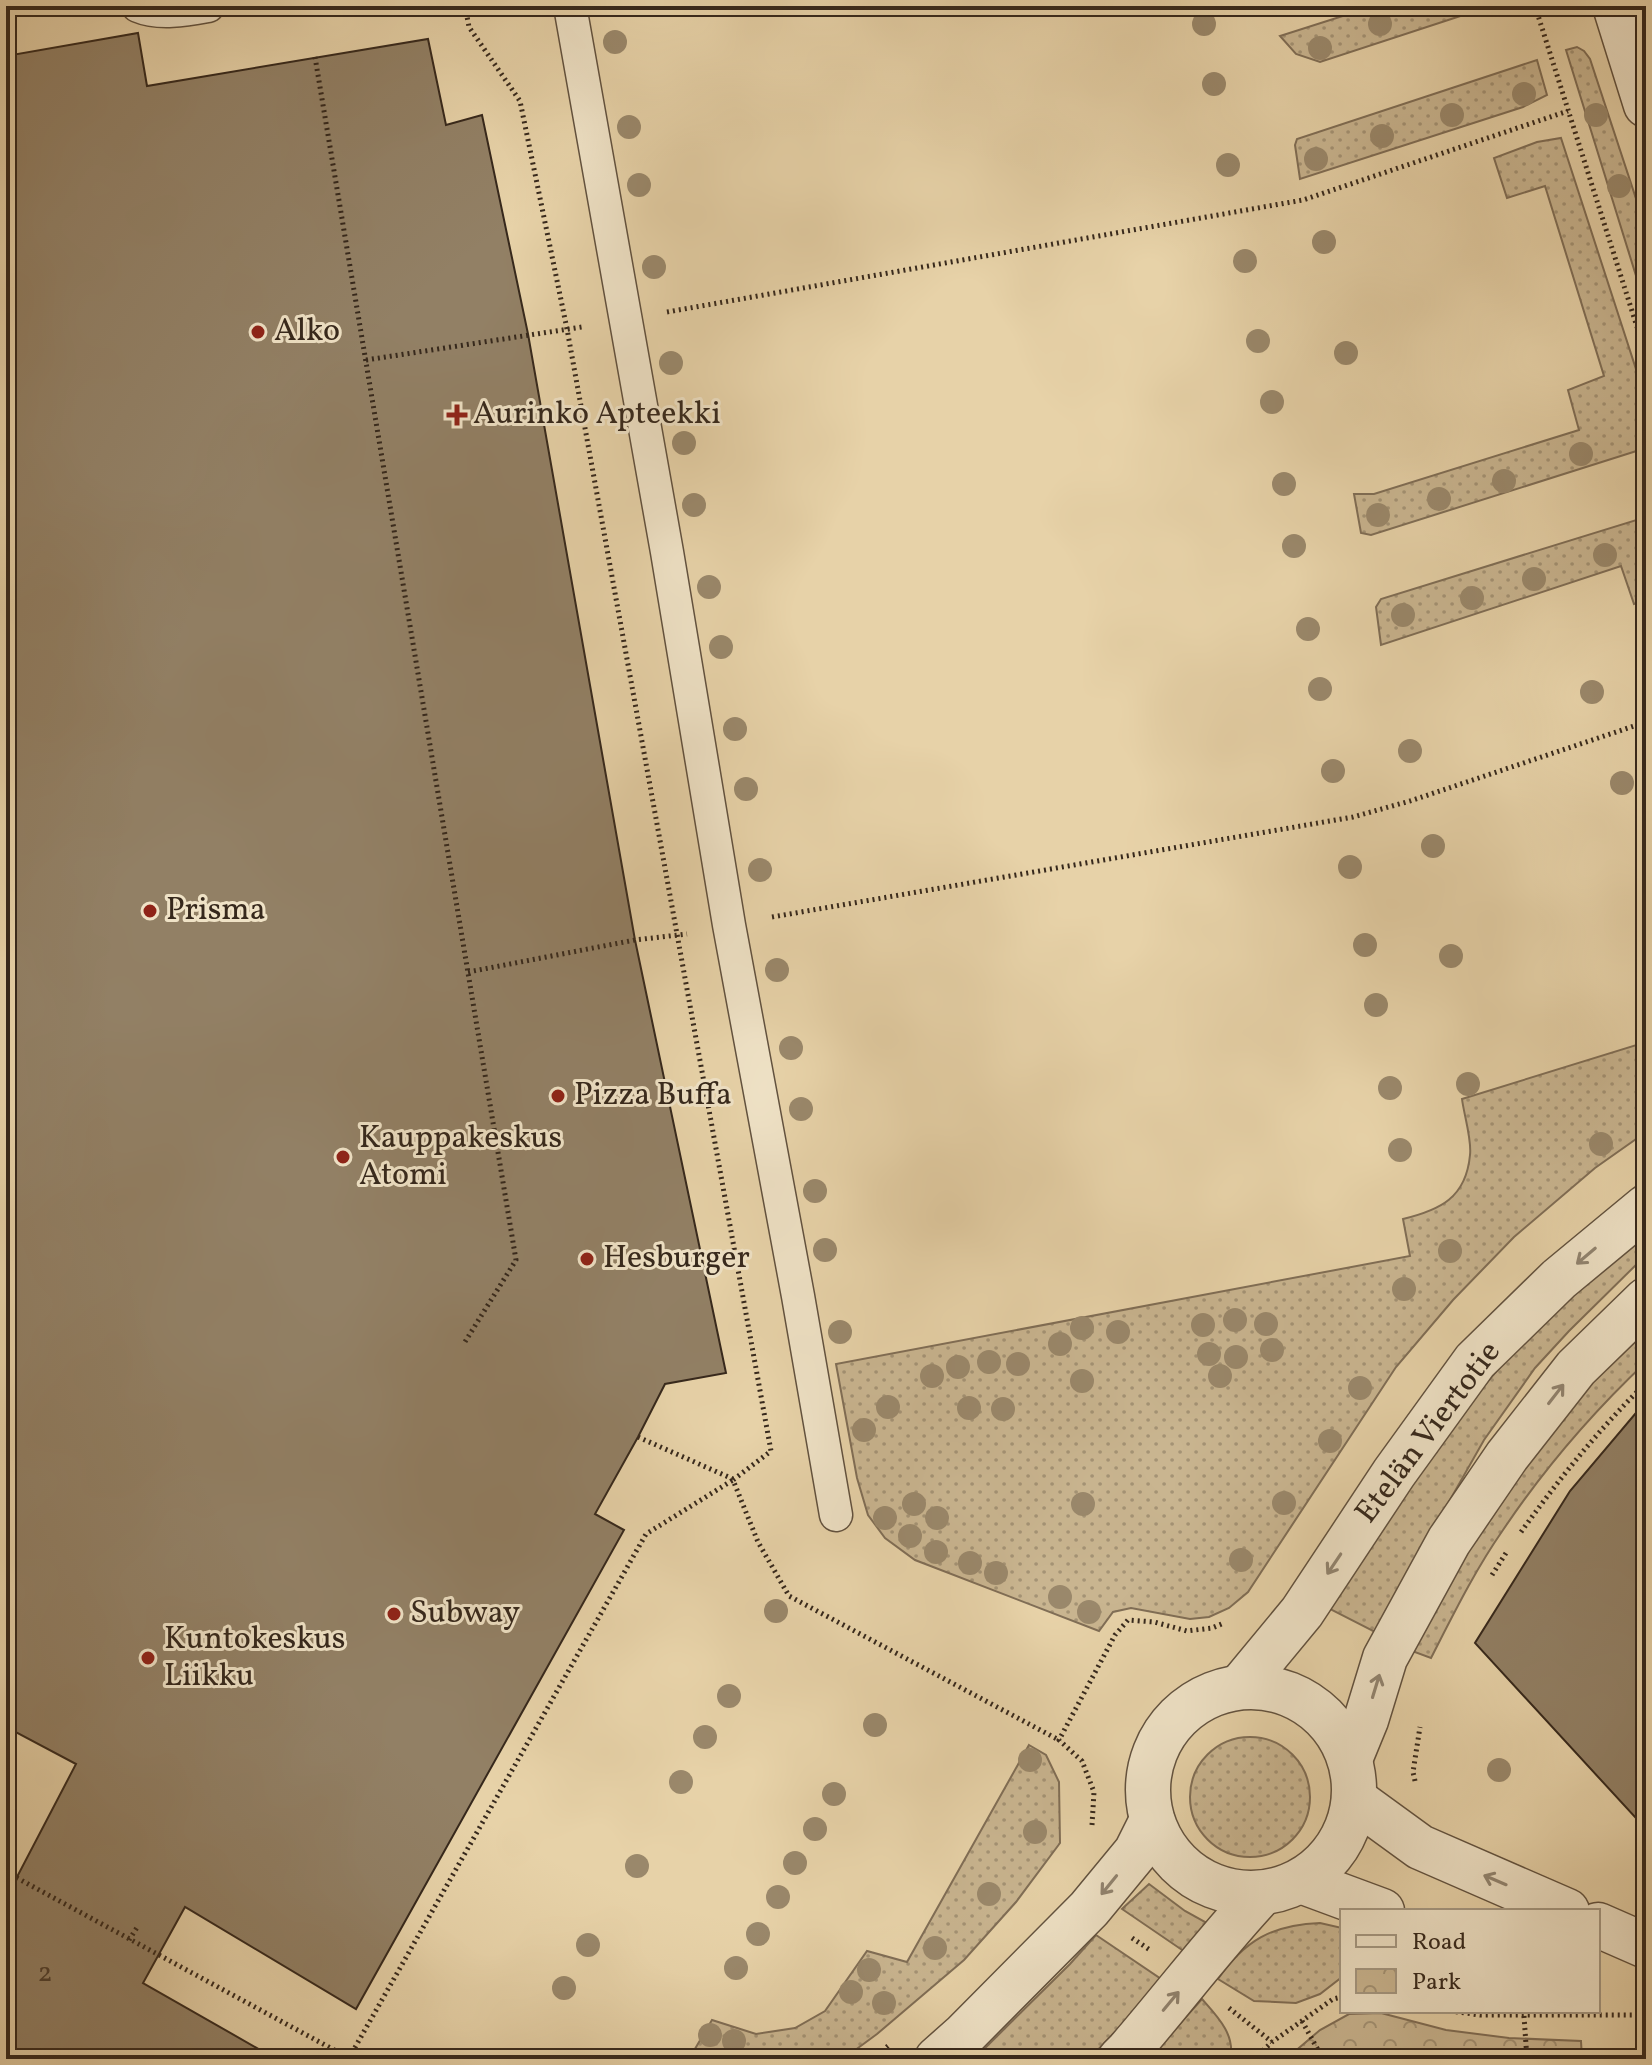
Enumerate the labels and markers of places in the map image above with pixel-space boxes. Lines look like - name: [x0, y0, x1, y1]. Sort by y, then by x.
- place label: Alko: [274, 310, 340, 354]
- marker: Alko: [249, 323, 267, 341]
- place label: Aurinko Apteekki: [473, 393, 721, 437]
- marker: Aurinko Apteekki: [448, 406, 466, 424]
- place label: Prisma: [166, 889, 266, 933]
- marker: Prisma: [141, 902, 159, 920]
- place label: Pizza Buffa: [574, 1074, 732, 1118]
- marker: Pizza Buffa: [549, 1087, 567, 1105]
- place label: Kauppakeskus Atomi: [359, 1117, 562, 1198]
- marker: Kauppakeskus Atomi: [334, 1148, 352, 1166]
- place label: Hesburger: [603, 1237, 750, 1281]
- marker: Hesburger: [578, 1250, 596, 1268]
- place label: Subway: [410, 1592, 520, 1636]
- marker: Subway: [385, 1605, 403, 1623]
- place label: Kuntokeskus Liikku: [164, 1618, 345, 1699]
- marker: Kuntokeskus Liikku: [139, 1649, 157, 1667]

